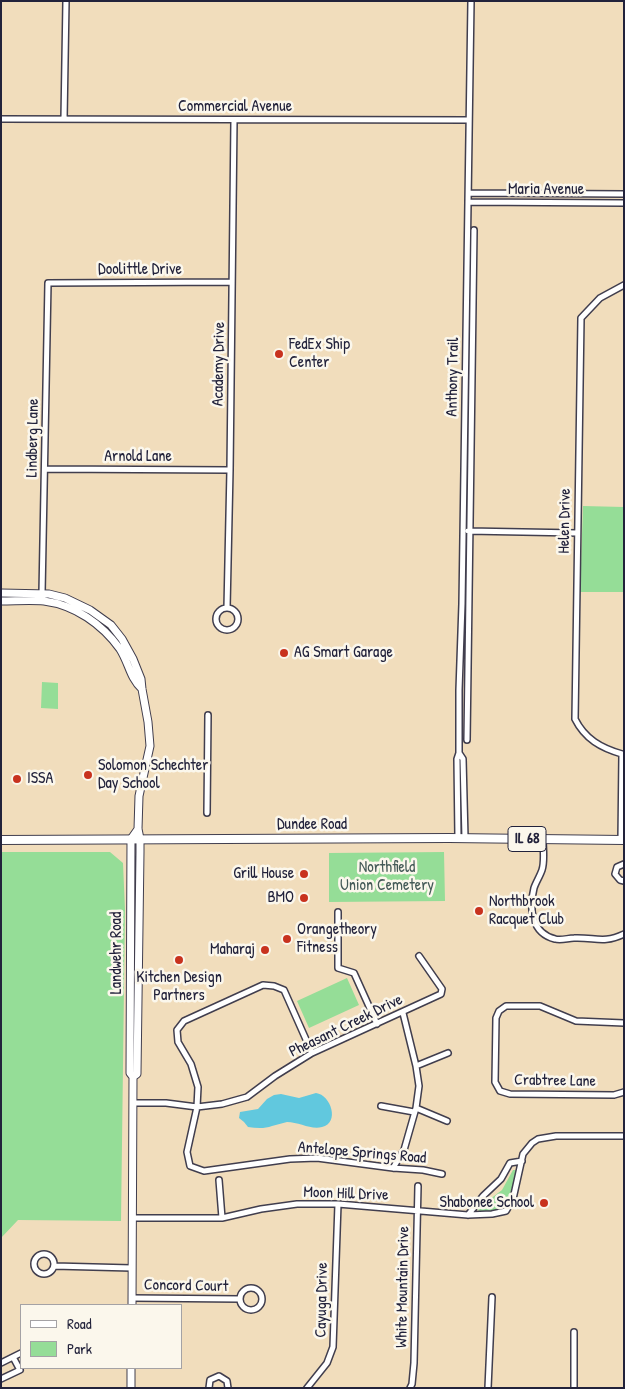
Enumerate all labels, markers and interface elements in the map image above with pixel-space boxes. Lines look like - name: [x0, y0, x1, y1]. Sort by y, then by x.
- street label: Commercial Avenue: [178, 97, 292, 117]
- street label: Maria Avenue: [508, 180, 584, 200]
- street label: Doolittle Drive: [98, 260, 182, 280]
- street label: Academy Drive: [209, 322, 229, 406]
- place label: FedEx Ship Center: [289, 335, 350, 373]
- street label: Anthony Trail: [443, 337, 463, 417]
- marker: FedEx Ship Center: [273, 348, 285, 360]
- street label: Lindberg Lane: [23, 398, 43, 478]
- street label: Arnold Lane: [104, 447, 172, 467]
- street label: Helen Drive: [555, 488, 575, 554]
- place label: AG Smart Garage: [294, 643, 393, 663]
- marker: AG Smart Garage: [278, 647, 290, 659]
- place label: Solomon Schechter Day School: [98, 756, 208, 794]
- place label: ISSA: [27, 769, 53, 789]
- marker: Solomon Schechter Day School: [82, 769, 94, 781]
- marker: ISSA: [11, 773, 23, 785]
- street label: Dundee Road: [277, 815, 347, 835]
- road number: IL 68: [508, 826, 546, 852]
- park label: Northfield Union Cemetery: [340, 858, 434, 896]
- place label: Grill House: [233, 864, 294, 884]
- marker: Grill House: [298, 868, 310, 880]
- place label: BMO: [267, 888, 294, 908]
- marker: BMO: [298, 892, 310, 904]
- place label: Northbrook Racquet Club: [489, 892, 564, 930]
- marker: Northbrook Racquet Club: [473, 905, 485, 917]
- street label: Landwehr Road: [107, 912, 127, 994]
- place label: Orangetheory Fitness: [297, 920, 377, 958]
- marker: Orangetheory Fitness: [281, 933, 293, 945]
- place label: Maharaj: [210, 940, 255, 960]
- marker: Maharaj: [259, 944, 271, 956]
- marker: Kitchen Design Partners: [173, 954, 185, 966]
- place label: Kitchen Design Partners: [136, 968, 222, 1006]
- street label: Pheasant Creek Drive: [286, 990, 406, 1062]
- street label: Crabtree Lane: [514, 1071, 596, 1091]
- street label: Antelope Springs Road: [297, 1138, 427, 1168]
- street label: Moon Hill Drive: [303, 1183, 389, 1205]
- place label: Shabonee School: [440, 1193, 534, 1213]
- marker: Shabonee School: [538, 1197, 550, 1209]
- street label: White Mountain Drive: [392, 1226, 414, 1348]
- street label: Cayuga Drive: [312, 1262, 332, 1338]
- street label: Concord Court: [144, 1276, 228, 1296]
- legend: [20, 1304, 182, 1369]
- text: Road: [67, 1313, 92, 1334]
- text: Park: [67, 1338, 92, 1359]

